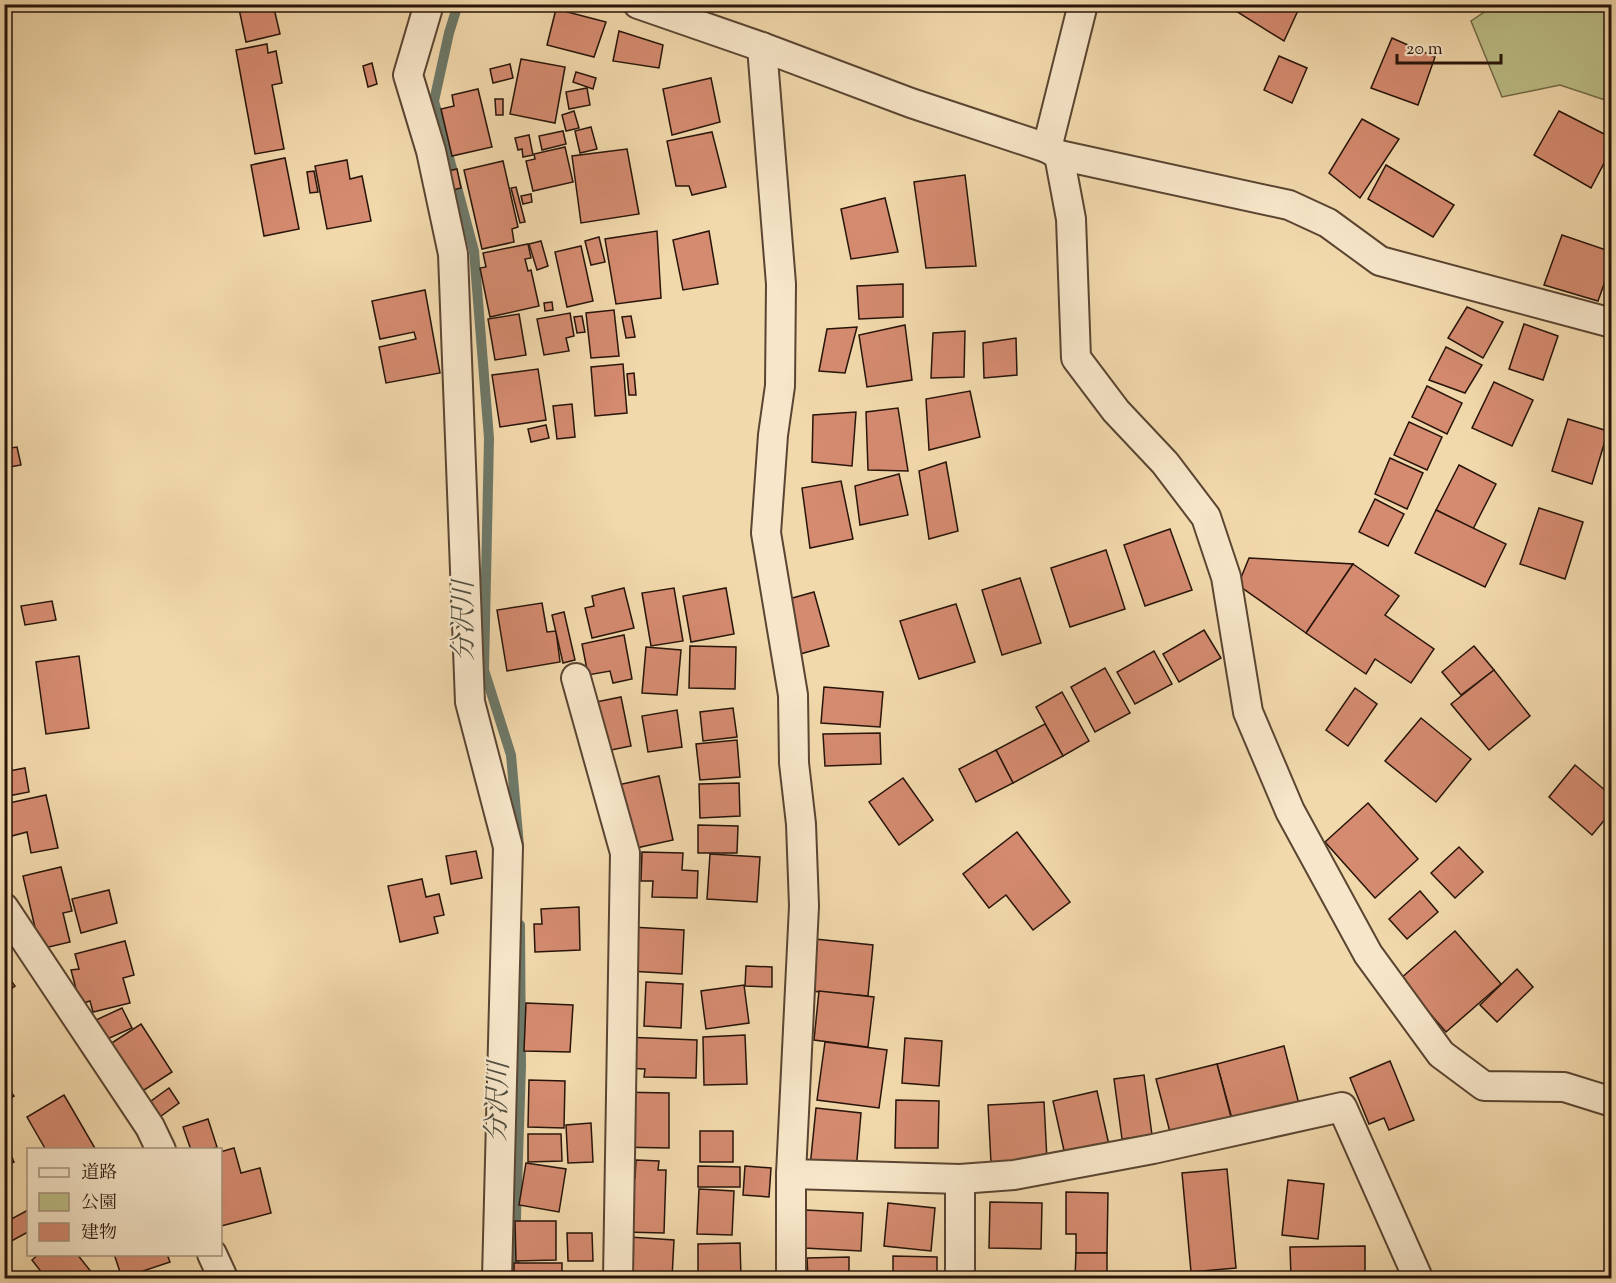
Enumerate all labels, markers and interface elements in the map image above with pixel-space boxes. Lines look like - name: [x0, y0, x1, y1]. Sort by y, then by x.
- scale bar: [1397, 27, 1500, 65]
- text: 20 m: [1406, 37, 1443, 63]
- water label: 分沢川: [446, 578, 485, 662]
- water label: 分沢川: [479, 1058, 521, 1143]
- legend: [27, 1148, 222, 1256]
- text: 道路: [81, 1161, 117, 1187]
- text: 公園: [81, 1191, 117, 1217]
- text: 建物: [81, 1221, 117, 1247]

